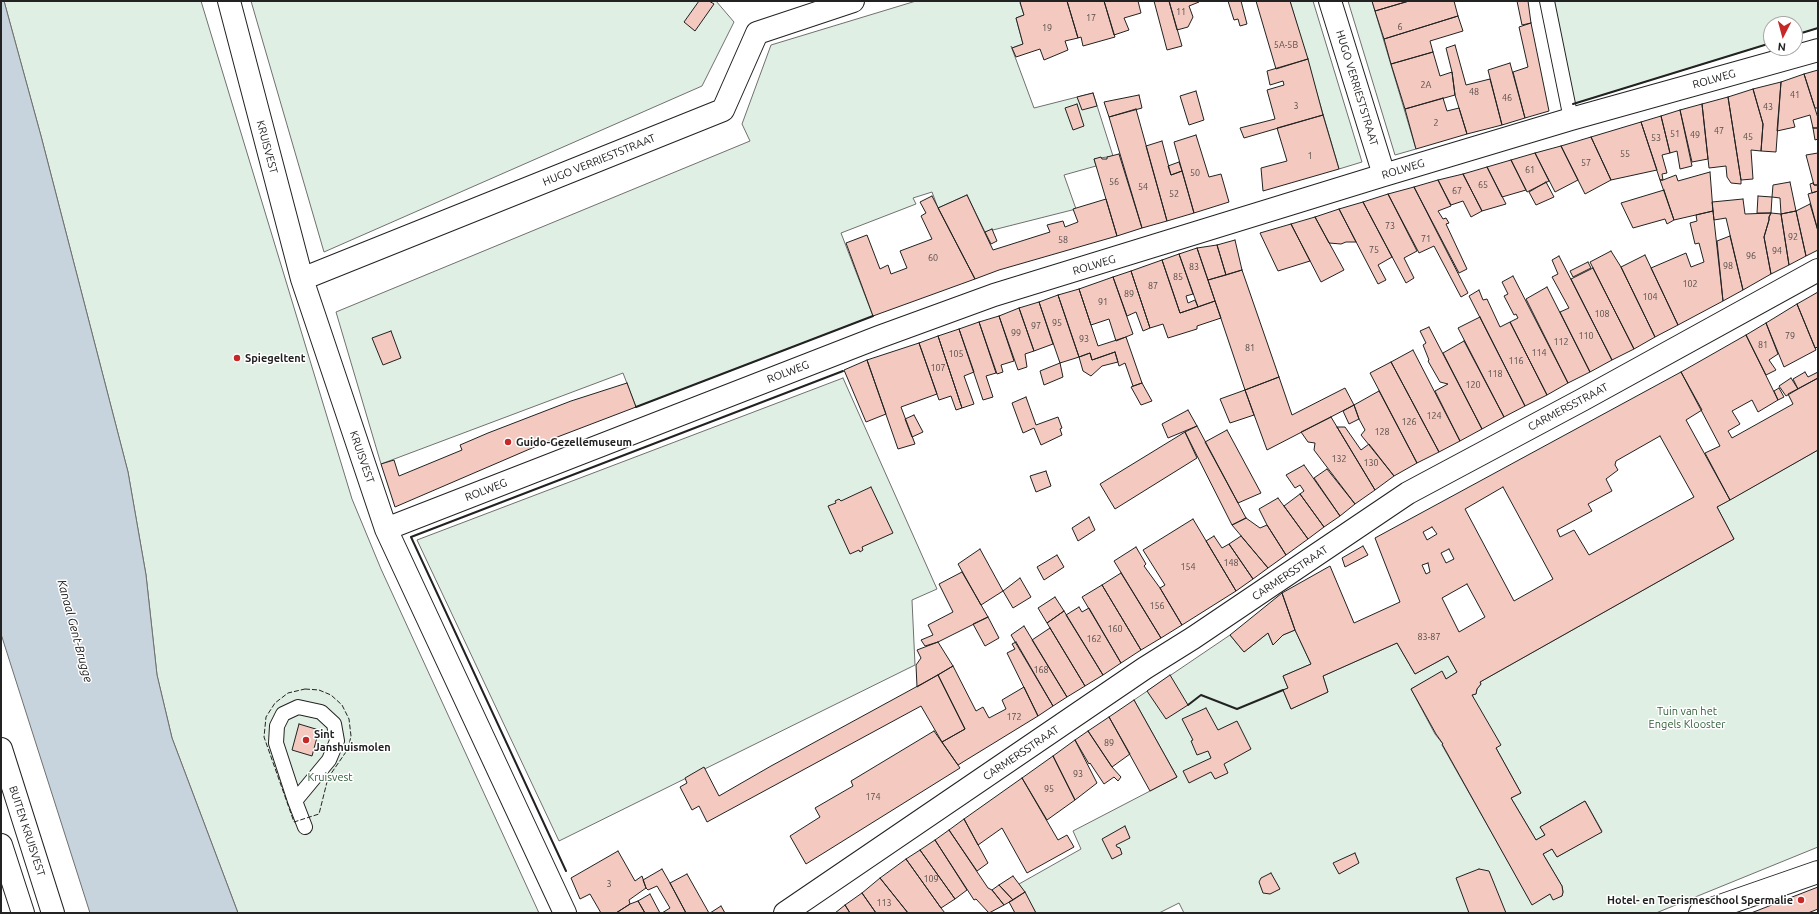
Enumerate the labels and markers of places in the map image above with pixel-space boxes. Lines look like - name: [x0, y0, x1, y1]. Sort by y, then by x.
- place label: Spiegeltent: [245, 351, 305, 365]
- marker: Spiegeltent: [232, 353, 242, 363]
- place label: Guido-Gezellemuseum: [516, 435, 632, 449]
- marker: Guido-Gezellemuseum: [503, 437, 513, 447]
- place label: Sint Janshuismolen: [314, 727, 391, 753]
- marker: Sint Janshuismolen: [301, 735, 311, 745]
- place label: Hotel- en Toerismeschool Spermalie: [1607, 893, 1793, 907]
- marker: Hotel- en Toerismeschool Spermalie: [1796, 895, 1806, 905]

